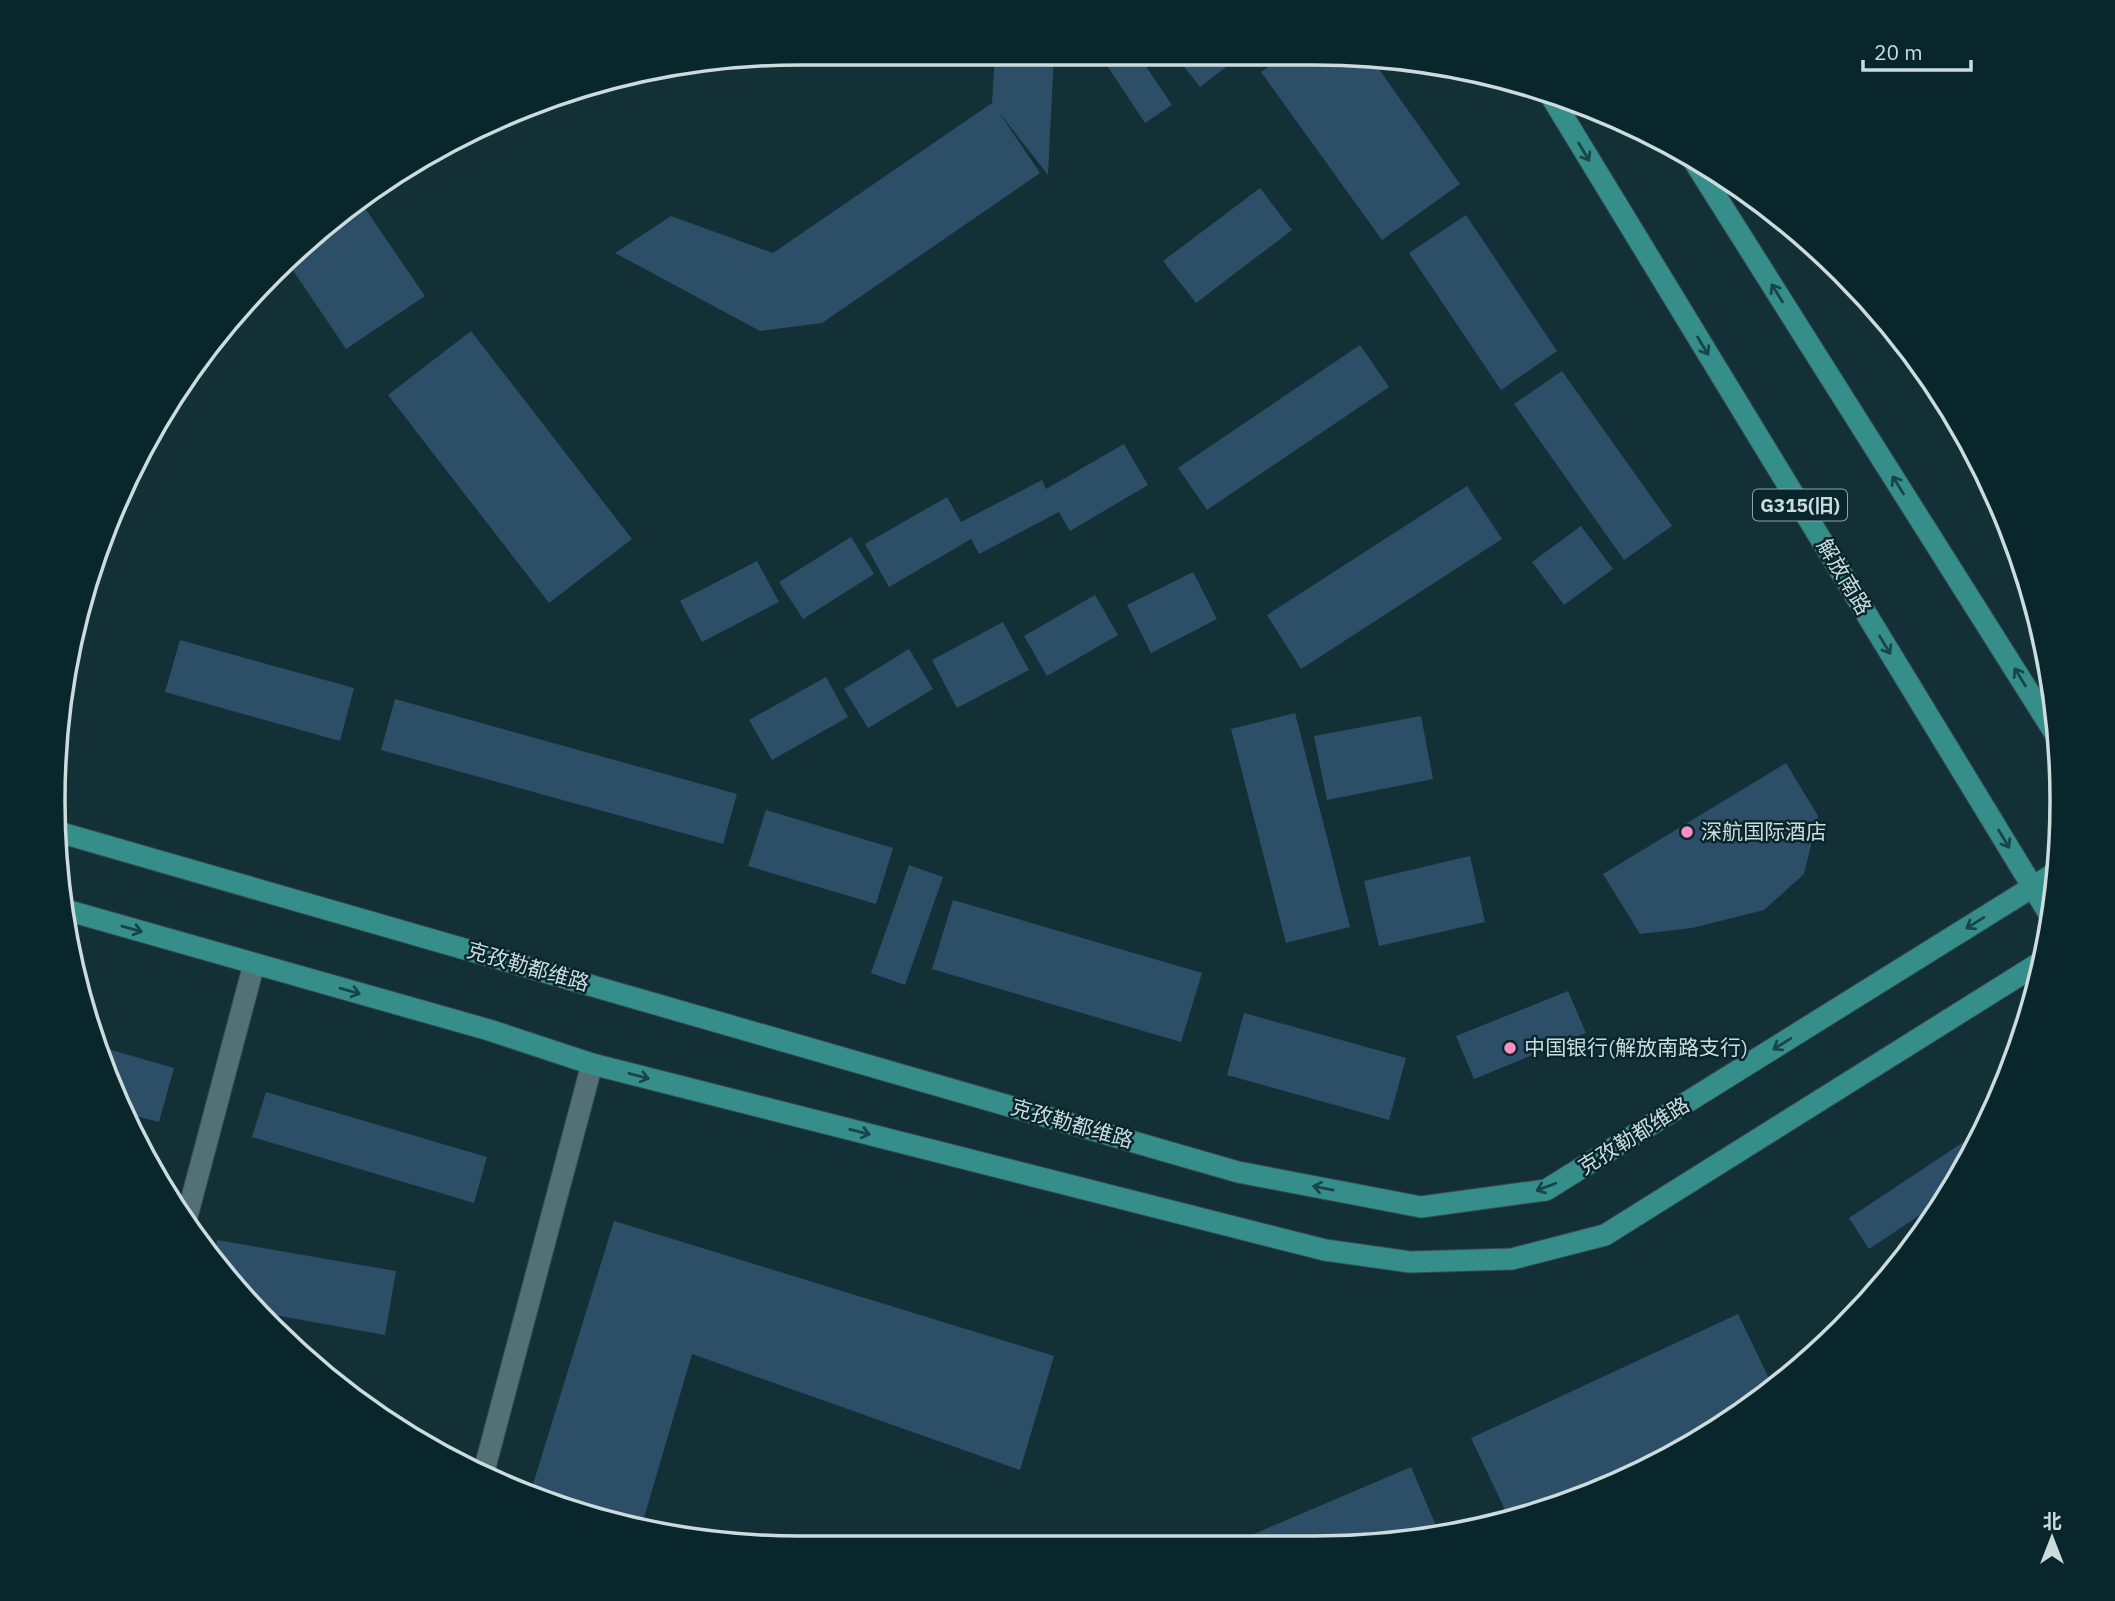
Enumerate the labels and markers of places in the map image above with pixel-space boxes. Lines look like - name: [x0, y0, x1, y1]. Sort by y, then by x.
- place label: 深航国际酒店: [1701, 817, 1827, 845]
- marker: 深航国际酒店: [1679, 824, 1695, 840]
- place label: 中国银行(解放南路支行): [1524, 1033, 1748, 1061]
- marker: 中国银行(解放南路支行): [1502, 1040, 1518, 1056]

